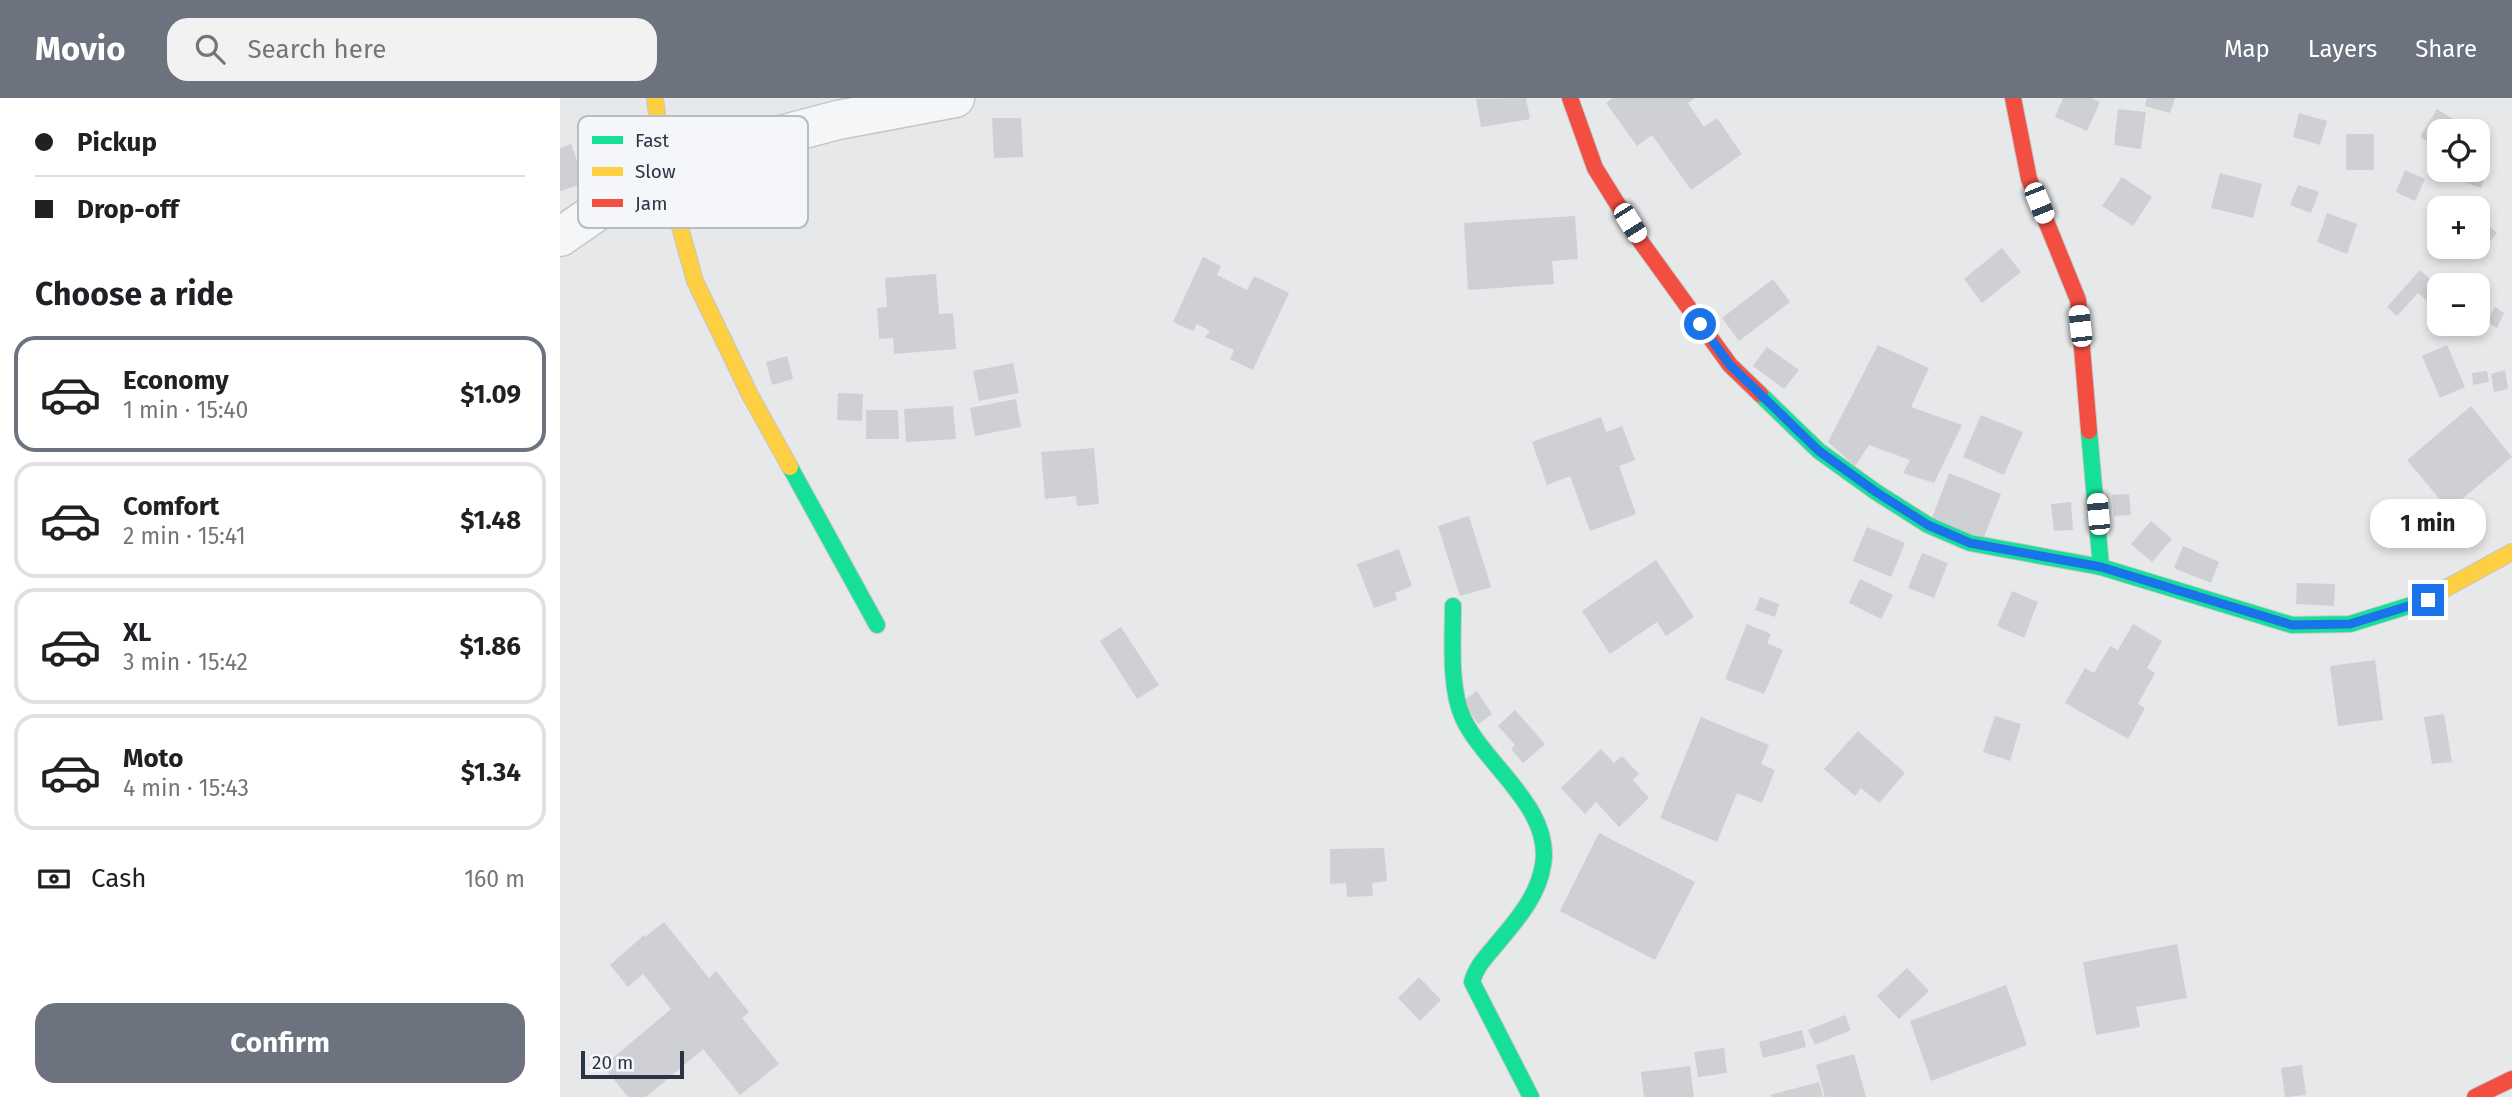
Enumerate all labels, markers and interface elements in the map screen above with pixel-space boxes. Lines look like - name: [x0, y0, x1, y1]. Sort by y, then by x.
- search box: [167, 18, 657, 81]
- text: Movio: [35, 29, 125, 69]
- icon: search: [191, 30, 229, 68]
- text: Search here: [247, 34, 386, 65]
- text: Map: [2224, 35, 2270, 63]
- text: Layers: [2308, 35, 2377, 63]
- text: Share: [2415, 35, 2477, 63]
- legend: [578, 116, 808, 228]
- map controls: [2427, 119, 2490, 336]
- button: locate: [2427, 119, 2490, 182]
- text: Pickup: [77, 127, 157, 158]
- text: Fast: [635, 129, 669, 152]
- text: Slow: [635, 160, 676, 183]
- car: [2022, 180, 2057, 226]
- text: Jam: [635, 192, 667, 215]
- text: Drop-off: [77, 194, 179, 225]
- button: +: [2427, 196, 2490, 259]
- car: [1610, 200, 1651, 246]
- button: −: [2427, 273, 2490, 336]
- text: Choose a ride: [35, 275, 233, 313]
- car: [2068, 304, 2093, 348]
- route start: [1684, 308, 1716, 340]
- icon: car: [39, 363, 102, 426]
- text: Economy: [123, 365, 229, 396]
- text: $1.09: [460, 379, 521, 410]
- text: 1 min · 15:40: [123, 396, 248, 424]
- icon: car: [39, 489, 102, 552]
- text: Comfort: [123, 491, 219, 522]
- car: [2086, 492, 2111, 536]
- callout: 1 min: [2370, 498, 2486, 547]
- text: $1.48: [460, 505, 521, 536]
- text: 1 min: [2400, 509, 2456, 537]
- text: 2 min · 15:41: [123, 522, 246, 550]
- route end: [2412, 584, 2444, 616]
- icon: car: [39, 615, 102, 678]
- text: XL: [123, 617, 151, 648]
- text: $1.86: [460, 631, 521, 662]
- text: 3 min · 15:42: [123, 648, 248, 676]
- icon: car: [39, 741, 102, 804]
- text: Moto: [123, 743, 183, 774]
- text: $1.34: [461, 757, 521, 788]
- text: 4 min · 15:43: [123, 774, 249, 802]
- icon: cash: [35, 860, 73, 898]
- text: Cash: [91, 863, 147, 894]
- text: 160 m: [464, 865, 525, 893]
- button: Confirm: [35, 1003, 525, 1083]
- scale bar: [581, 1048, 684, 1080]
- text: 20 m: [592, 1051, 633, 1074]

